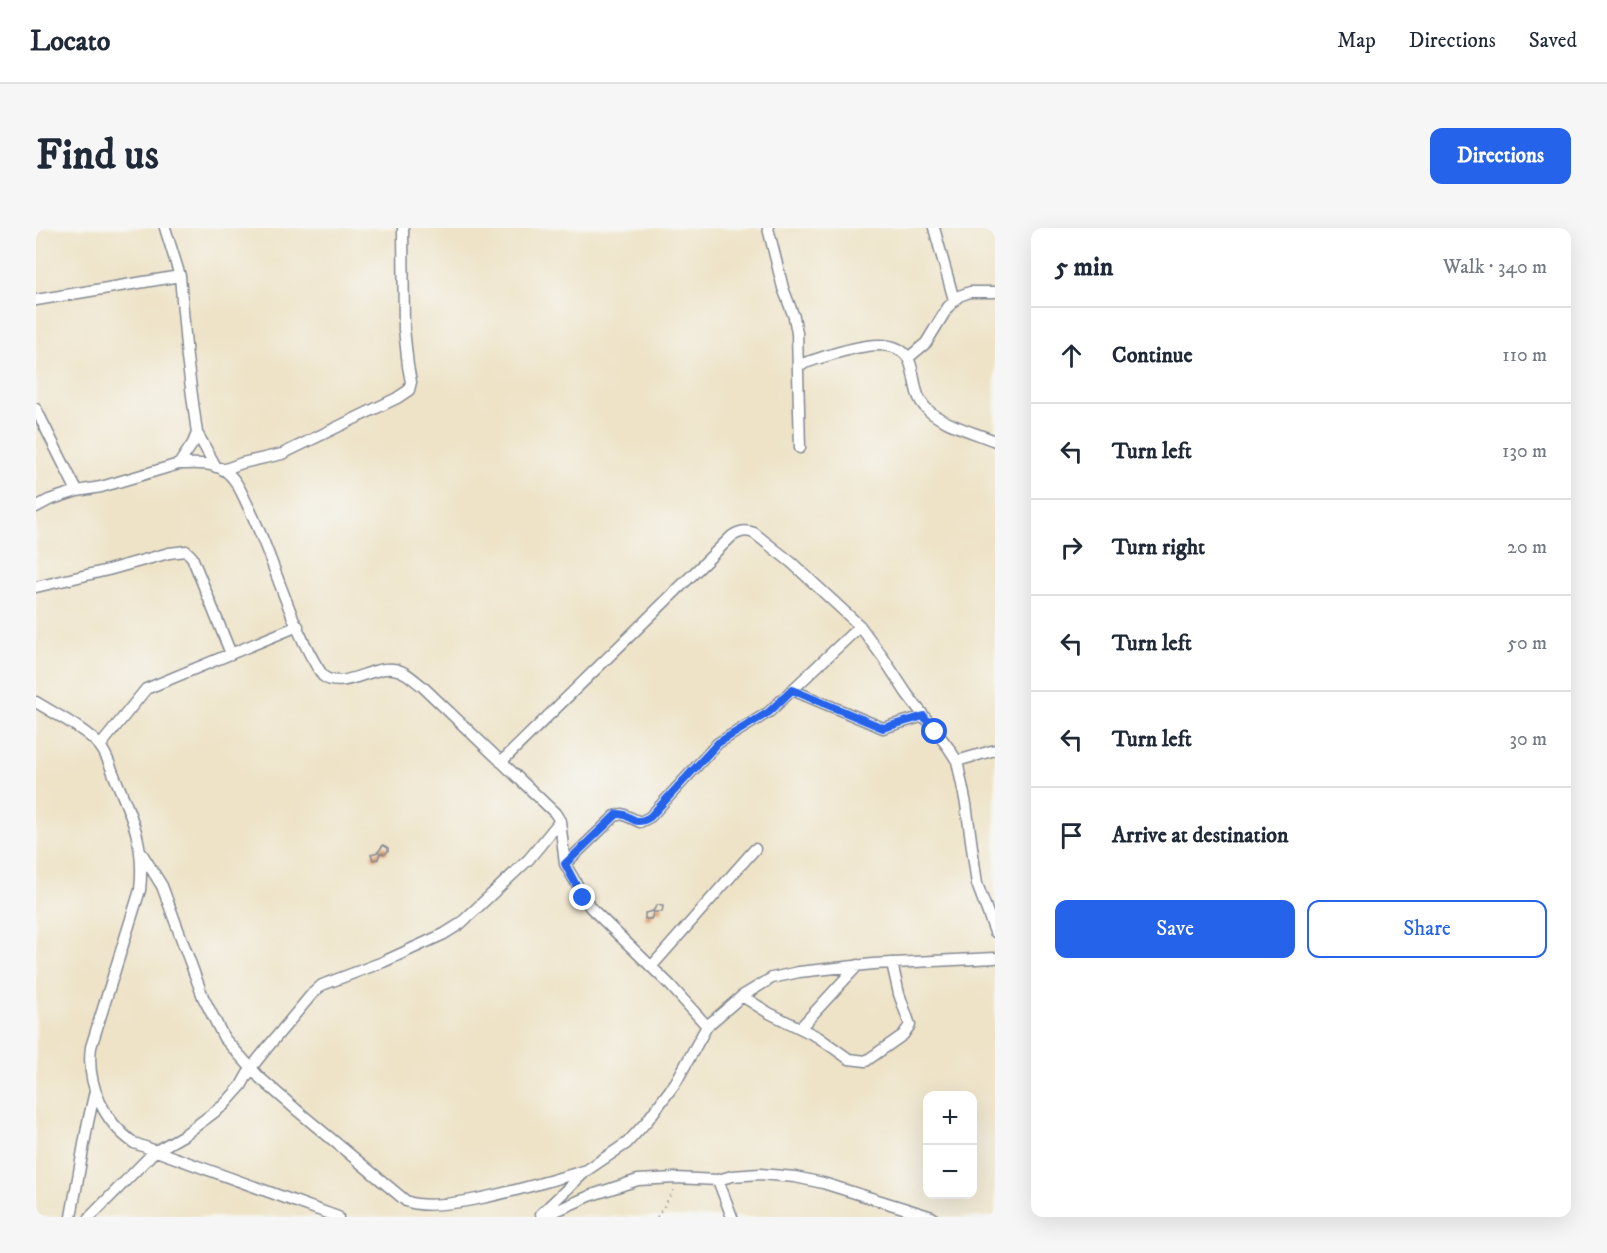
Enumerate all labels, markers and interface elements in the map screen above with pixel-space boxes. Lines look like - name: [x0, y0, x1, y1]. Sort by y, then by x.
- text: Locato: [30, 24, 110, 59]
- text: Map: [1337, 28, 1376, 54]
- text: Directions: [1409, 28, 1496, 54]
- text: Saved: [1529, 28, 1577, 54]
- button: Directions: [1430, 128, 1571, 184]
- text: Find us: [36, 130, 159, 182]
- text: 5 min: [1055, 251, 1113, 284]
- text: Walk · 340 m: [1443, 255, 1547, 280]
- icon: ahead: [1055, 339, 1088, 372]
- text: Continue: [1112, 342, 1193, 369]
- text: 110 m: [1502, 343, 1547, 368]
- icon: left: [1055, 435, 1088, 468]
- text: Turn left: [1112, 438, 1192, 465]
- text: 130 m: [1502, 439, 1547, 464]
- icon: right: [1055, 531, 1088, 564]
- text: Turn right: [1112, 534, 1205, 561]
- text: 20 m: [1507, 535, 1547, 560]
- icon: left: [1055, 627, 1088, 660]
- text: Turn left: [1112, 630, 1192, 657]
- text: 50 m: [1507, 631, 1547, 656]
- route start: [921, 718, 947, 744]
- icon: left: [1055, 723, 1088, 756]
- text: Turn left: [1112, 726, 1192, 753]
- text: 30 m: [1509, 727, 1547, 752]
- icon: arrive: [1055, 819, 1088, 852]
- text: Arrive at destination: [1112, 822, 1289, 849]
- route end: [569, 884, 595, 910]
- button: Save: [1055, 900, 1295, 958]
- button: Share: [1307, 900, 1547, 958]
- map controls: [923, 1091, 977, 1199]
- button: +: [923, 1091, 977, 1145]
- button: −: [923, 1145, 977, 1199]

